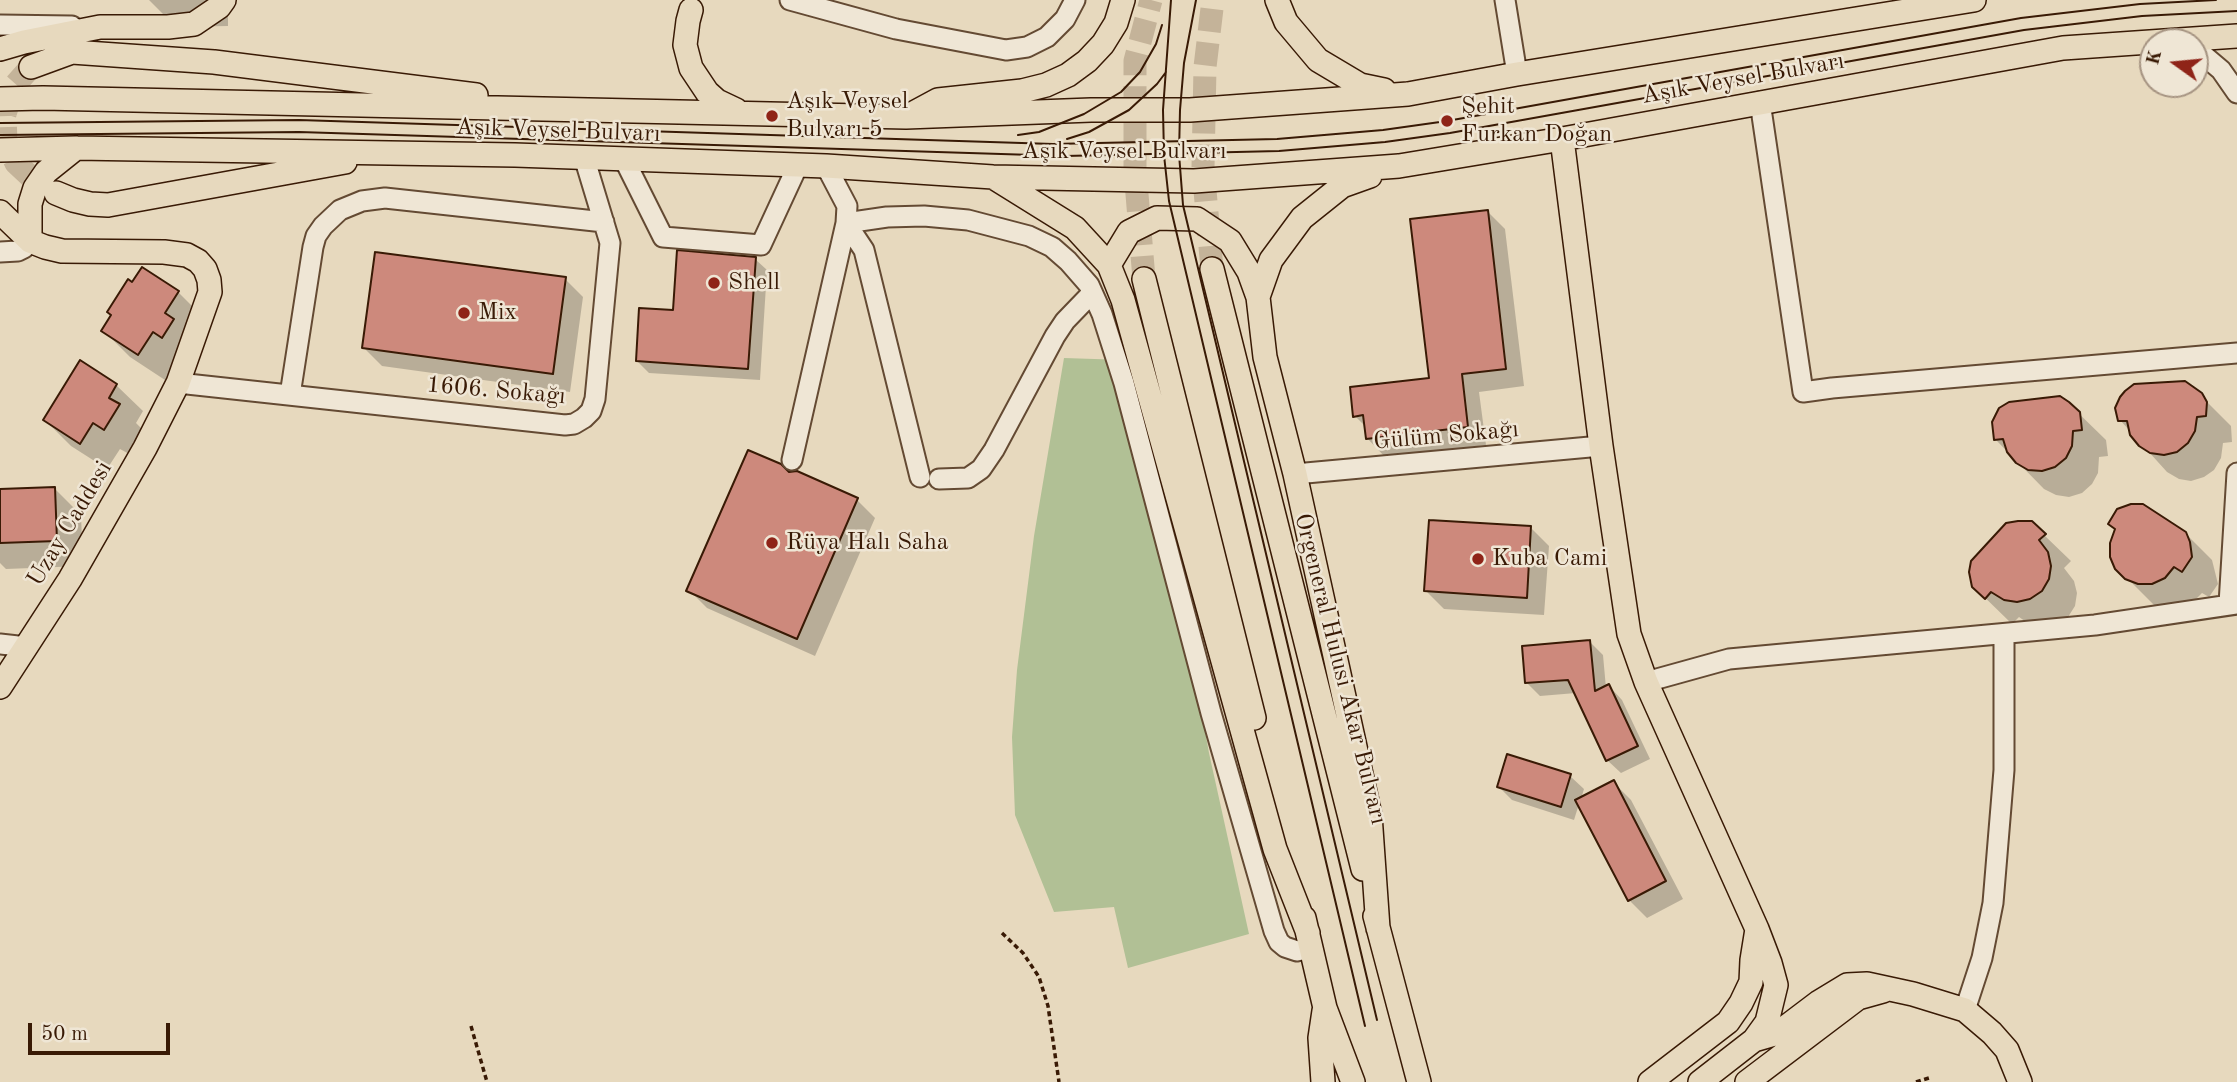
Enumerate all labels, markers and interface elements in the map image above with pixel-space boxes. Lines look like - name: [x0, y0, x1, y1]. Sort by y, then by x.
- north arrow: [2139, 28, 2209, 98]
- street label: Aşık Veysel Bulvarı: [1640, 47, 1846, 111]
- text: K: [2144, 48, 2166, 67]
- place label: Aşık Veysel Bulvarı 5: [786, 88, 908, 144]
- place label: Şehit Furkan Doğan: [1461, 93, 1612, 149]
- marker: Aşık Veysel Bulvarı 5: [764, 108, 780, 124]
- street label: Aşık Veysel Bulvarı: [455, 113, 661, 149]
- marker: Şehit Furkan Doğan: [1439, 113, 1455, 129]
- street label: Aşık Veysel Bulvarı: [1021, 138, 1227, 166]
- place label: Shell: [728, 269, 780, 297]
- marker: Shell: [706, 275, 722, 291]
- place label: Mix: [478, 299, 517, 327]
- marker: Mix: [456, 305, 472, 321]
- street label: 1606. Sokağı: [425, 371, 567, 411]
- street label: Gülüm Sokağı: [1372, 415, 1520, 457]
- street label: Uzay Caddesi: [21, 456, 119, 592]
- street label: Orgeneral Hulusi Akar Bulvarı: [1287, 511, 1393, 827]
- place label: Rüya Halı Saha: [786, 529, 949, 557]
- marker: Rüya Halı Saha: [764, 535, 780, 551]
- place label: Kuba Cami: [1492, 545, 1607, 573]
- marker: Kuba Cami: [1470, 551, 1486, 567]
- scale bar: [32, 1009, 173, 1052]
- text: 50 m: [41, 1024, 88, 1045]

